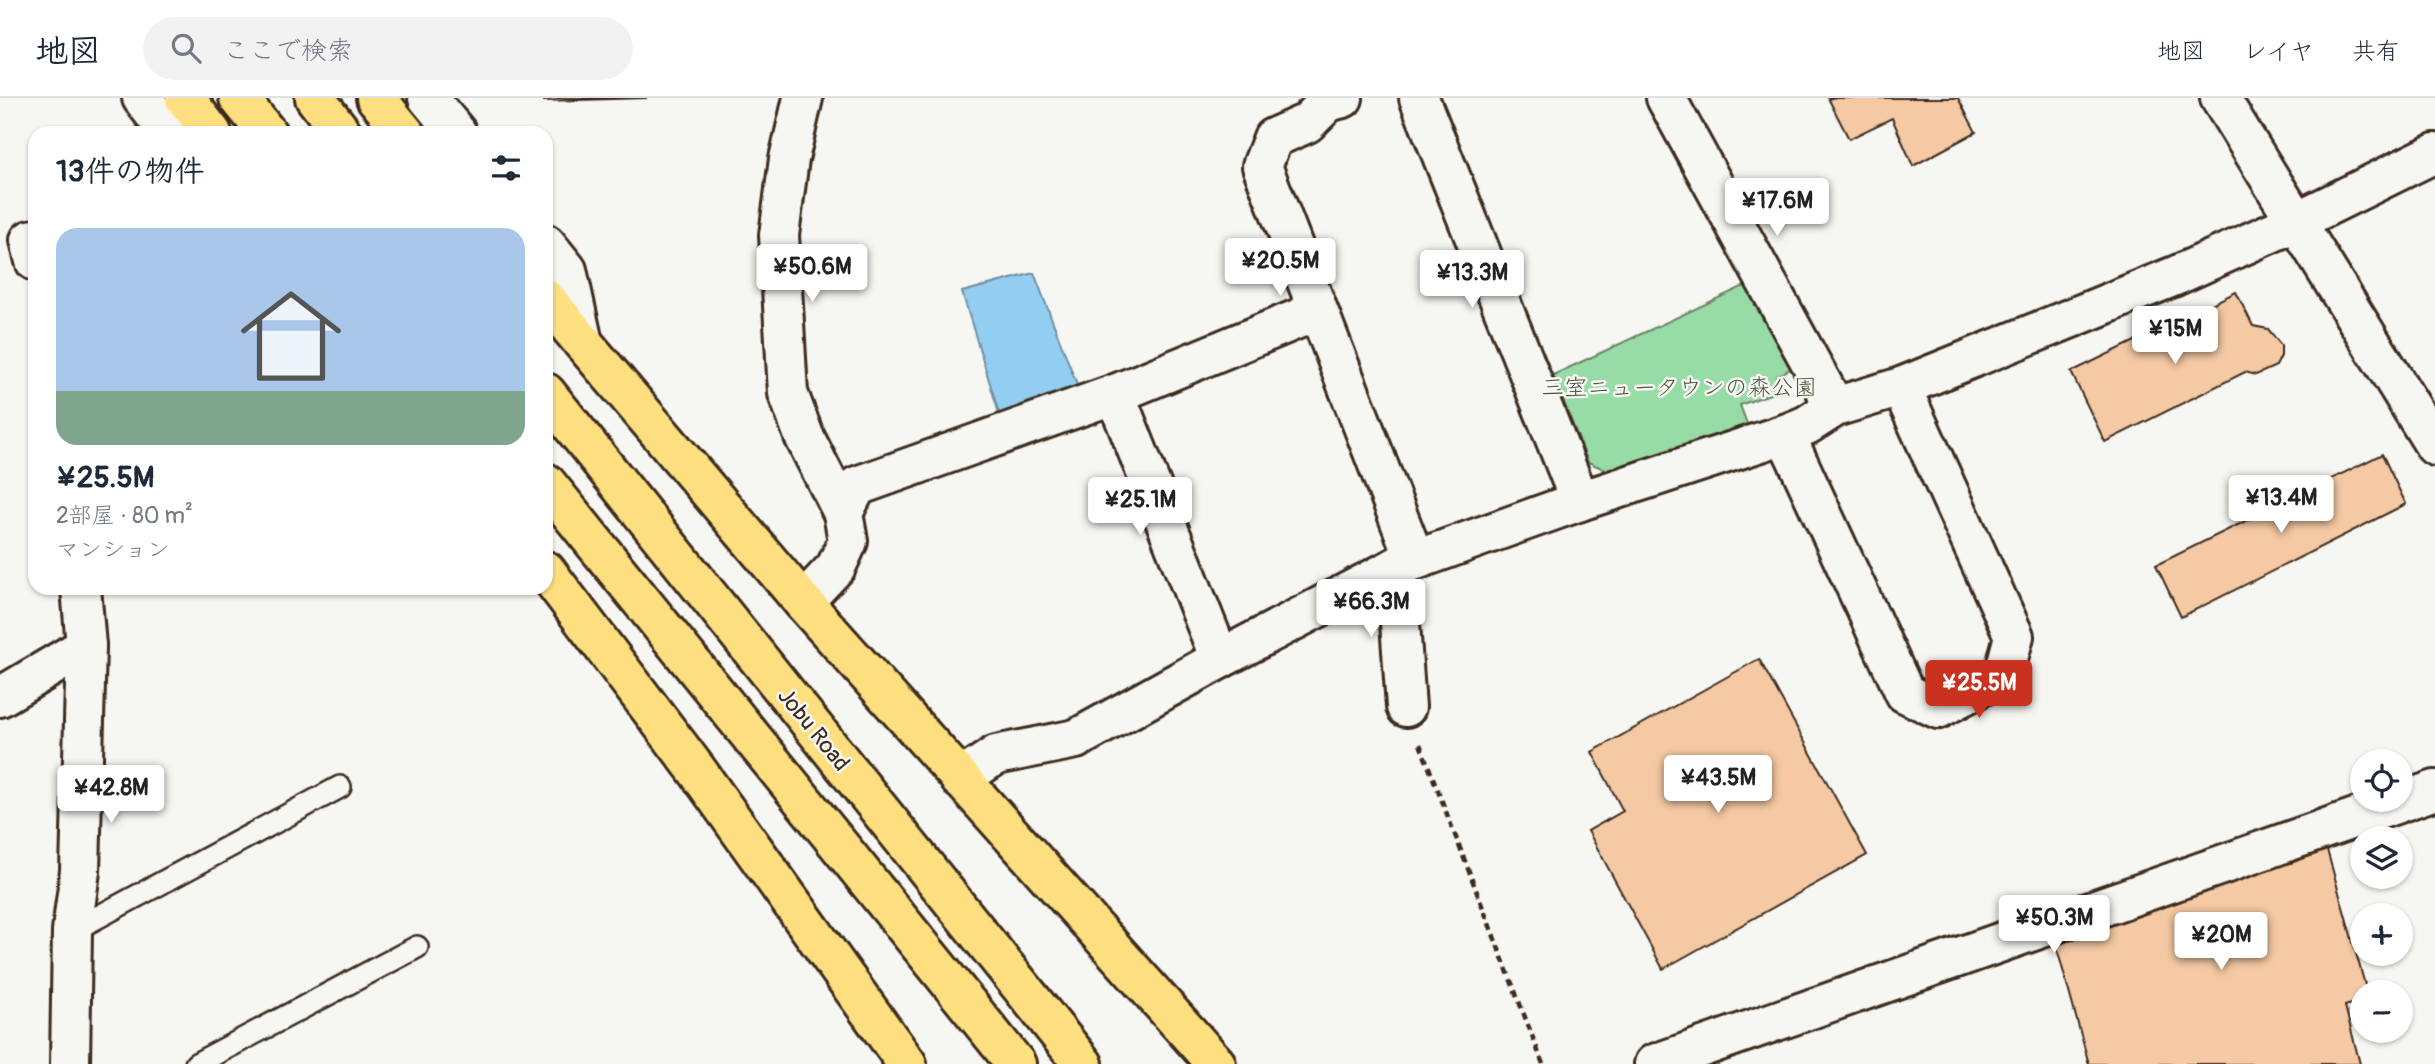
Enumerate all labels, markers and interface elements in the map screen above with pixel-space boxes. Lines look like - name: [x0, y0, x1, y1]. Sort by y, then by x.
- search box: [143, 17, 633, 80]
- icon: search: [167, 29, 205, 67]
- text: 地図: [35, 31, 101, 72]
- text: ここで検索: [223, 35, 353, 67]
- text: 地図: [2157, 37, 2205, 66]
- text: レイヤ: [2243, 37, 2314, 66]
- text: 共有: [2352, 37, 2400, 66]
- icon: filters: [487, 149, 525, 187]
- text: 13件の物件: [56, 153, 204, 190]
- pin: ¥17.6M: [1720, 178, 1834, 238]
- text: ¥17.6M: [1741, 186, 1813, 215]
- pin: ¥20.5M: [1223, 238, 1337, 298]
- pin: ¥50.6M: [755, 244, 869, 304]
- text: ¥20.5M: [1241, 246, 1319, 275]
- pin: ¥13.3M: [1415, 250, 1529, 310]
- text: ¥50.6M: [772, 252, 852, 281]
- text: ¥13.3M: [1436, 258, 1508, 287]
- icon: home: [228, 273, 354, 399]
- pin: ¥15M: [2134, 306, 2216, 366]
- text: ¥15M: [2148, 314, 2202, 343]
- park label: 三室ニュータウンの森公園: [1541, 373, 1817, 402]
- text: ¥25.5M: [56, 459, 154, 496]
- pin: ¥13.4M: [2224, 476, 2338, 535]
- pin: ¥25.1M: [1083, 478, 1197, 537]
- text: ¥13.4M: [2245, 483, 2317, 512]
- text: ¥25.1M: [1104, 485, 1176, 514]
- text: 2部屋 · 80 m²: [56, 501, 193, 530]
- text: マンション: [56, 535, 170, 564]
- pin: ¥66.3M: [1314, 580, 1428, 639]
- text: ¥66.3M: [1332, 587, 1410, 616]
- pin: ¥25.5M: [1922, 660, 2036, 720]
- text: ¥25.5M: [1941, 668, 2017, 697]
- street label: Jobu Road: [771, 682, 856, 777]
- map controls: [2350, 749, 2413, 1043]
- button: locate: [2350, 749, 2413, 812]
- pin: ¥43.5M: [1661, 756, 1775, 815]
- text: ¥43.5M: [1680, 763, 1756, 792]
- pin: ¥42.8M: [54, 766, 168, 825]
- text: ¥42.8M: [73, 773, 149, 802]
- button: layers: [2350, 826, 2413, 889]
- pin: ¥50.3M: [1997, 896, 2111, 955]
- text: ¥50.3M: [2015, 903, 2093, 932]
- button: +: [2350, 903, 2413, 966]
- pin: ¥20M: [2180, 912, 2262, 972]
- text: ¥20M: [2190, 920, 2252, 949]
- button: −: [2350, 980, 2413, 1043]

